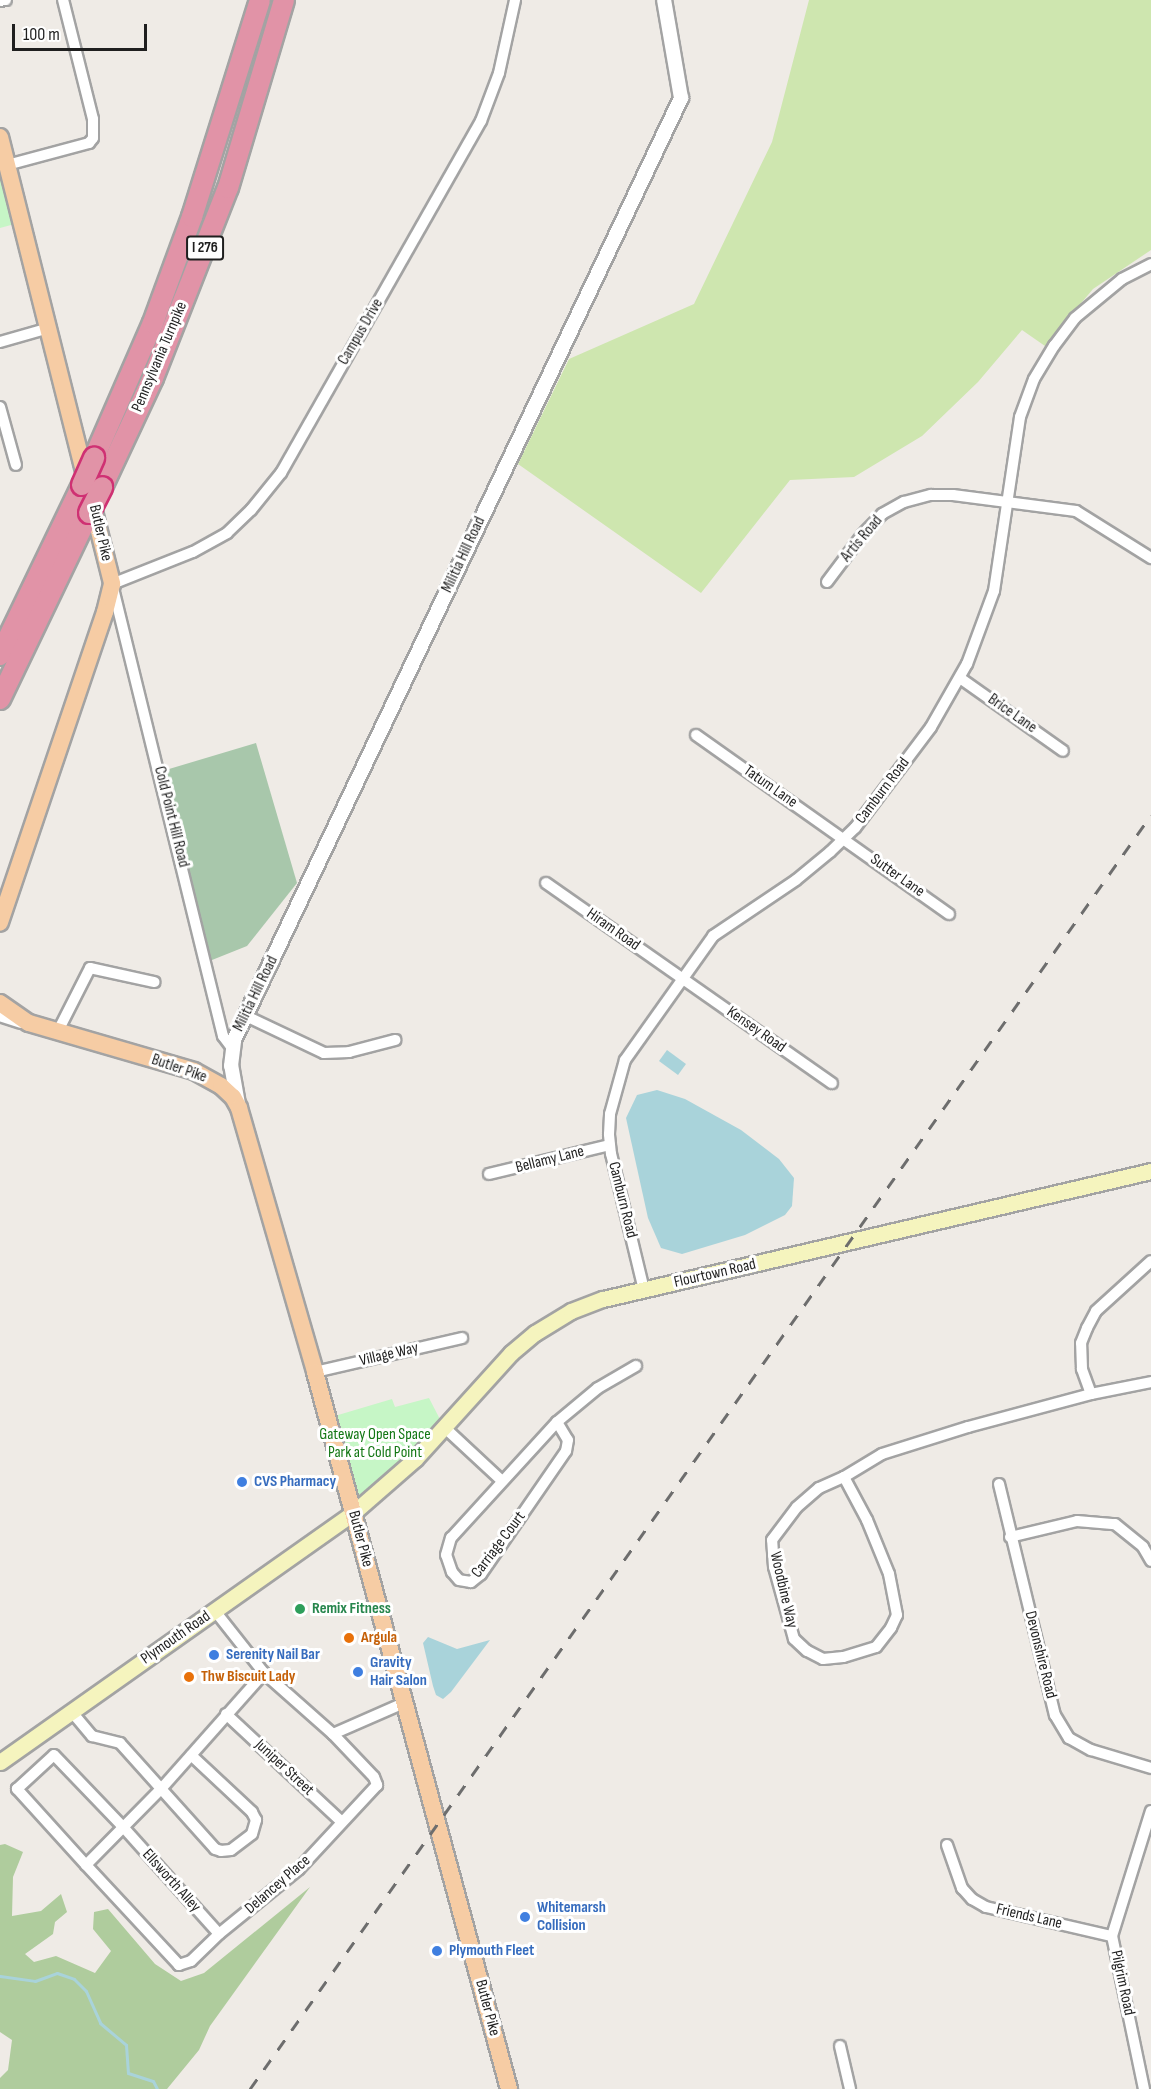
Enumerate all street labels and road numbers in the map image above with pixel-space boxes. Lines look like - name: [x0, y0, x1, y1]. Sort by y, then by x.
- road number: I 276: [186, 236, 224, 260]
- street label: Campus Drive: [334, 295, 388, 369]
- street label: Pennsylvania Turnpike: [128, 299, 192, 415]
- street label: Butler Pike: [84, 503, 116, 563]
- street label: Artis Road: [837, 512, 887, 566]
- street label: Militia Hill Road: [438, 514, 490, 596]
- street label: Brice Lane: [984, 690, 1040, 738]
- street label: Camburn Road: [852, 754, 914, 828]
- street label: Tatum Lane: [739, 762, 801, 812]
- street label: Cold Point Hill Road: [149, 764, 193, 870]
- street label: Sutter Lane: [866, 850, 928, 902]
- street label: Hiram Road: [582, 905, 644, 955]
- street label: Militia Hill Road: [229, 953, 283, 1035]
- street label: Kensey Road: [723, 1003, 789, 1057]
- street label: Butler Pike: [149, 1051, 209, 1087]
- street label: Bellamy Lane: [514, 1142, 586, 1178]
- street label: Camburn Road: [603, 1160, 641, 1240]
- street label: Flourtown Road: [672, 1255, 758, 1293]
- street label: Village Way: [358, 1339, 420, 1371]
- street label: Carriage Court: [468, 1508, 530, 1582]
- street label: Butler Pike: [343, 1509, 377, 1569]
- street label: Woodbine Way: [765, 1550, 801, 1630]
- street label: Plymouth Road: [138, 1607, 214, 1669]
- street label: Devonshire Road: [1020, 1609, 1060, 1701]
- street label: Juniper Street: [250, 1736, 318, 1800]
- street label: Ellsworth Alley: [138, 1845, 204, 1917]
- street label: Delancey Place: [241, 1851, 315, 1919]
- street label: Friends Lane: [994, 1900, 1064, 1934]
- street label: Pilgrim Road: [1106, 1949, 1138, 2017]
- street label: Butler Pike: [470, 1978, 504, 2038]

